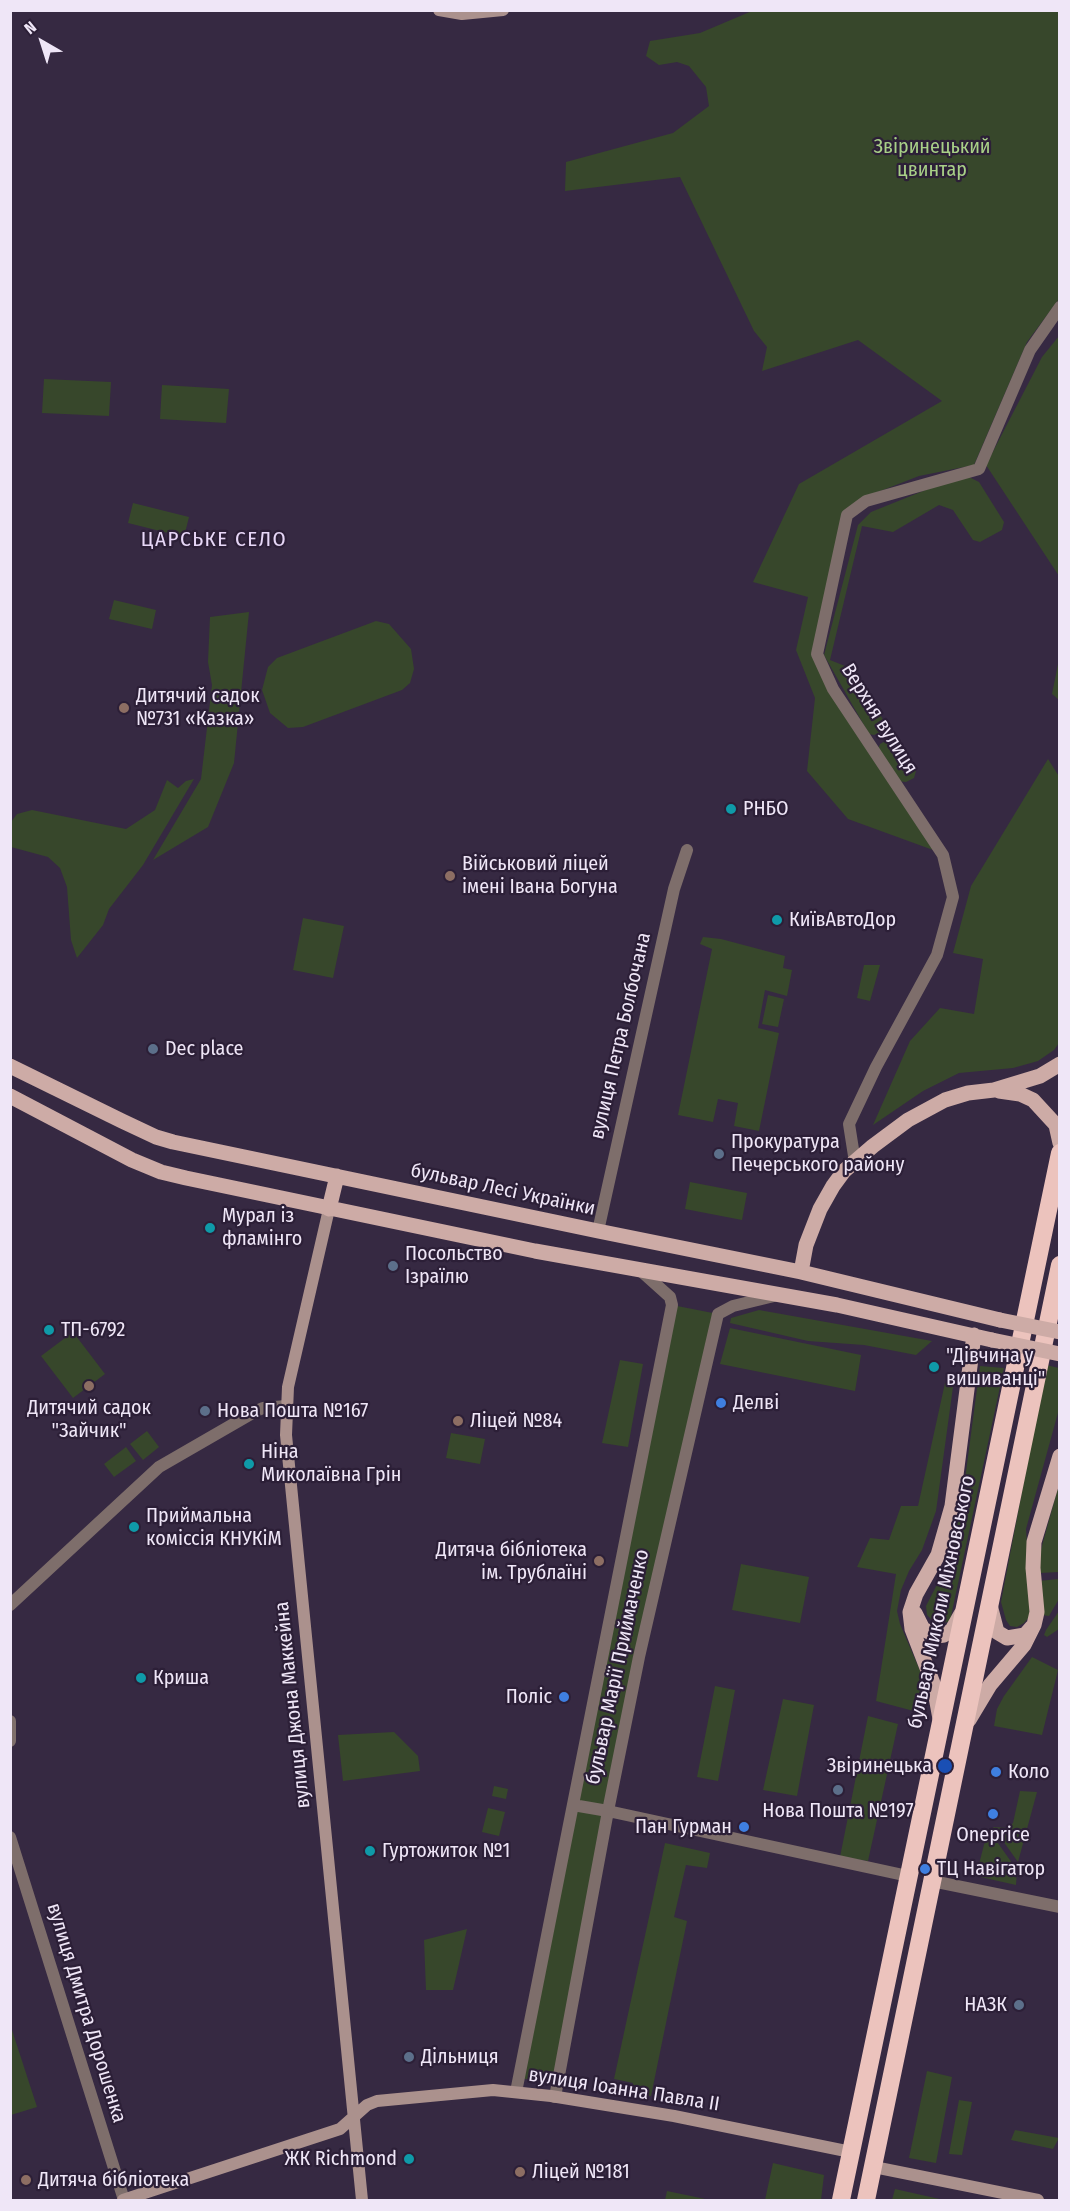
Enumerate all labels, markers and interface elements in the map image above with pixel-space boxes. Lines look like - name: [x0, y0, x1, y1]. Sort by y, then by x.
- north arrow: [12, 12, 72, 72]
- text: N: [21, 17, 40, 38]
- park label: Звіринецький цвинтар: [873, 135, 991, 182]
- district label: ЦАРСЬКЕ СЕЛО: [141, 527, 287, 553]
- street label: Верхня вулиця: [836, 660, 922, 778]
- place label: Дитячий садок №731 «Казка»: [136, 684, 260, 731]
- marker: Дитячий садок №731 «Казка»: [117, 701, 131, 715]
- place label: РНБО: [743, 797, 789, 821]
- marker: РНБО: [724, 802, 738, 816]
- place label: Військовий ліцей імені Івана Богуна: [462, 852, 618, 899]
- marker: Військовий ліцей імені Івана Богуна: [443, 869, 457, 883]
- place label: КиївАвтоДор: [789, 908, 896, 932]
- marker: КиївАвтоДор: [770, 913, 784, 927]
- street label: вулиця Петра Болбочана: [586, 930, 656, 1142]
- place label: Dec place: [165, 1037, 243, 1061]
- marker: Dec place: [146, 1042, 160, 1056]
- place label: Прокуратура Печерського району: [731, 1130, 904, 1177]
- marker: Прокуратура Печерського району: [712, 1147, 726, 1161]
- street label: бульвар Лесі Українки: [409, 1159, 597, 1221]
- place label: Мурал із фламінго: [222, 1204, 302, 1251]
- marker: Мурал із фламінго: [203, 1221, 217, 1235]
- place label: Посольство Ізраїлю: [405, 1242, 503, 1289]
- marker: Посольство Ізраїлю: [386, 1259, 400, 1273]
- place label: ТП-6792: [61, 1318, 125, 1342]
- marker: ТП-6792: [42, 1323, 56, 1337]
- place label: "Дівчина у вишиванці": [946, 1344, 1045, 1391]
- marker: "Дівчина у вишиванці": [927, 1360, 941, 1374]
- marker: Дитячий садок "Зайчик": [82, 1379, 96, 1393]
- place label: Делві: [733, 1391, 779, 1415]
- place label: Дитячий садок "Зайчик": [27, 1396, 151, 1443]
- marker: Делві: [714, 1396, 728, 1410]
- place label: Нова Пошта №167: [217, 1399, 368, 1423]
- marker: Нова Пошта №167: [198, 1404, 212, 1418]
- place label: Ліцей №84: [470, 1409, 562, 1433]
- marker: Ліцей №84: [451, 1414, 465, 1428]
- place label: Ніна Миколаївна Грін: [261, 1440, 401, 1487]
- marker: Ніна Миколаївна Грін: [242, 1457, 256, 1471]
- street label: бульвар Миколи Міхновського: [903, 1473, 981, 1731]
- place label: Приймальна коміссія КНУКіМ: [146, 1504, 282, 1551]
- marker: Приймальна коміссія КНУКіМ: [127, 1520, 141, 1534]
- place label: Дитяча бібліотека ім. Трублаїні: [436, 1538, 587, 1585]
- street label: бульвар Марії Приймаченко: [581, 1547, 655, 1787]
- marker: Дитяча бібліотека ім. Трублаїні: [592, 1554, 606, 1568]
- street label: вулиця Джона Маккейна: [270, 1600, 316, 1810]
- place label: Криша: [153, 1666, 209, 1690]
- marker: Криша: [134, 1671, 148, 1685]
- place label: Поліс: [506, 1685, 552, 1709]
- marker: Поліс: [557, 1690, 571, 1704]
- place label: Звіринецька: [827, 1754, 932, 1778]
- marker: Звіринецька: [936, 1757, 954, 1775]
- place label: Коло: [1008, 1760, 1050, 1784]
- marker: Коло: [989, 1765, 1003, 1779]
- marker: Нова Пошта №197: [831, 1783, 845, 1797]
- place label: Нова Пошта №197: [762, 1799, 914, 1823]
- marker: Oneprice: [986, 1807, 1000, 1821]
- place label: Пан Гурман: [635, 1815, 732, 1839]
- marker: Пан Гурман: [737, 1820, 751, 1834]
- place label: Oneprice: [956, 1823, 1030, 1847]
- place label: Гуртожиток №1: [382, 1839, 510, 1863]
- marker: Гуртожиток №1: [363, 1844, 377, 1858]
- place label: ТЦ Навігатор: [937, 1857, 1045, 1881]
- marker: ТЦ Навігатор: [918, 1862, 932, 1876]
- street label: вулиця Дмитра Дорошенка: [41, 1900, 131, 2126]
- place label: НАЗК: [964, 1993, 1007, 2017]
- marker: НАЗК: [1012, 1998, 1026, 2012]
- place label: Дільниця: [421, 2045, 499, 2069]
- marker: Дільниця: [402, 2050, 416, 2064]
- street label: вулиця Іоанна Павла II: [527, 2063, 721, 2117]
- place label: ЖК Richmond: [285, 2147, 397, 2171]
- marker: ЖК Richmond: [402, 2152, 416, 2166]
- place label: Ліцей №181: [532, 2160, 630, 2184]
- marker: Ліцей №181: [513, 2165, 527, 2179]
- place label: Дитяча бібліотека: [38, 2168, 189, 2192]
- marker: Дитяча бібліотека: [19, 2173, 33, 2187]

